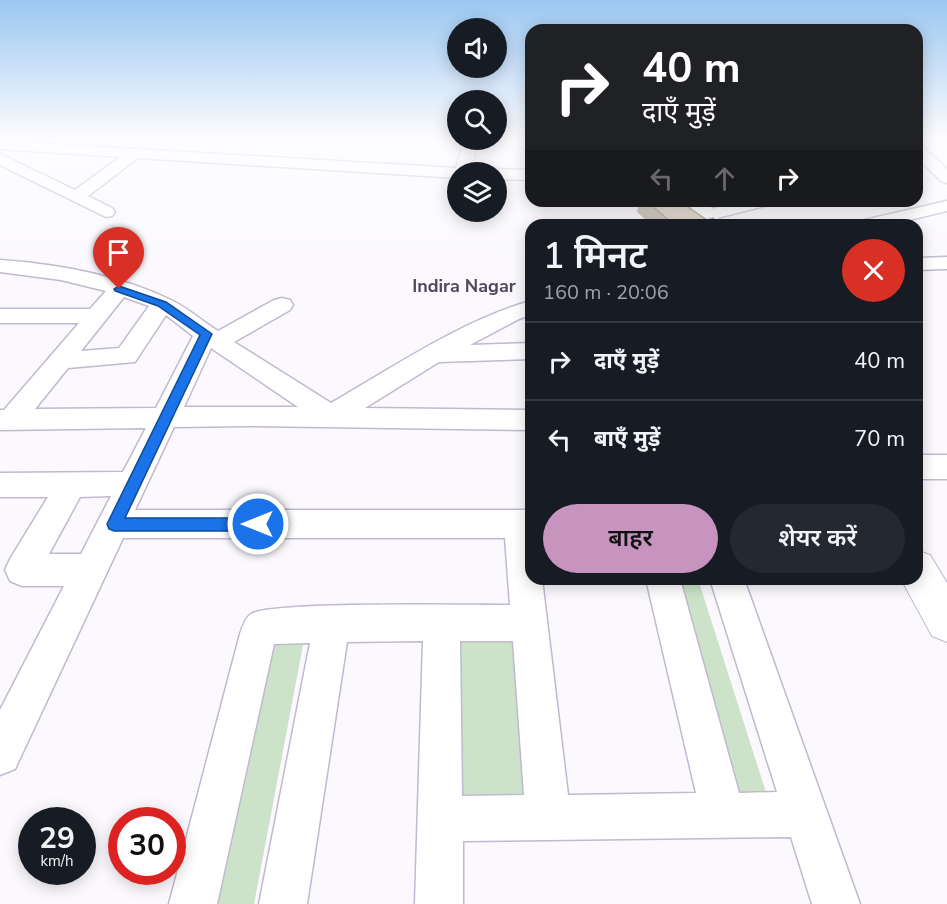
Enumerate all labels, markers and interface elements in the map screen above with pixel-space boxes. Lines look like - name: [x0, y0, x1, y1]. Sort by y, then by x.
- map controls: [447, 18, 507, 222]
- button: sound: [447, 18, 507, 78]
- text: 40 m: [642, 40, 741, 97]
- icon: right: [543, 48, 621, 126]
- button: search: [447, 90, 507, 150]
- text: दाएँ मुड़ें: [642, 94, 716, 131]
- button: layers: [447, 162, 507, 222]
- icon: left: [645, 162, 678, 195]
- icon: ahead: [708, 162, 741, 195]
- icon: right: [771, 162, 804, 195]
- pin: [93, 227, 144, 289]
- text: 1 मिनट: [543, 232, 647, 281]
- icon: arrive: [102, 236, 135, 269]
- button: close: [842, 239, 905, 302]
- district label: Indira Nagar: [412, 274, 516, 298]
- text: 160 m · 20:06: [543, 279, 669, 306]
- icon: right: [543, 345, 576, 378]
- text: दाएँ मुड़ें: [594, 346, 659, 376]
- text: 40 m: [854, 346, 905, 376]
- icon: left: [543, 423, 576, 456]
- text: बाएँ मुड़ें: [594, 424, 660, 454]
- text: 70 m: [854, 424, 905, 454]
- position arrow: [226, 492, 290, 556]
- button: बाहर: [543, 504, 718, 573]
- button: शेयर करें: [730, 504, 905, 573]
- speed limit sign: 30: [108, 807, 186, 885]
- text: 29: [39, 818, 75, 859]
- text: km/h: [40, 851, 74, 871]

